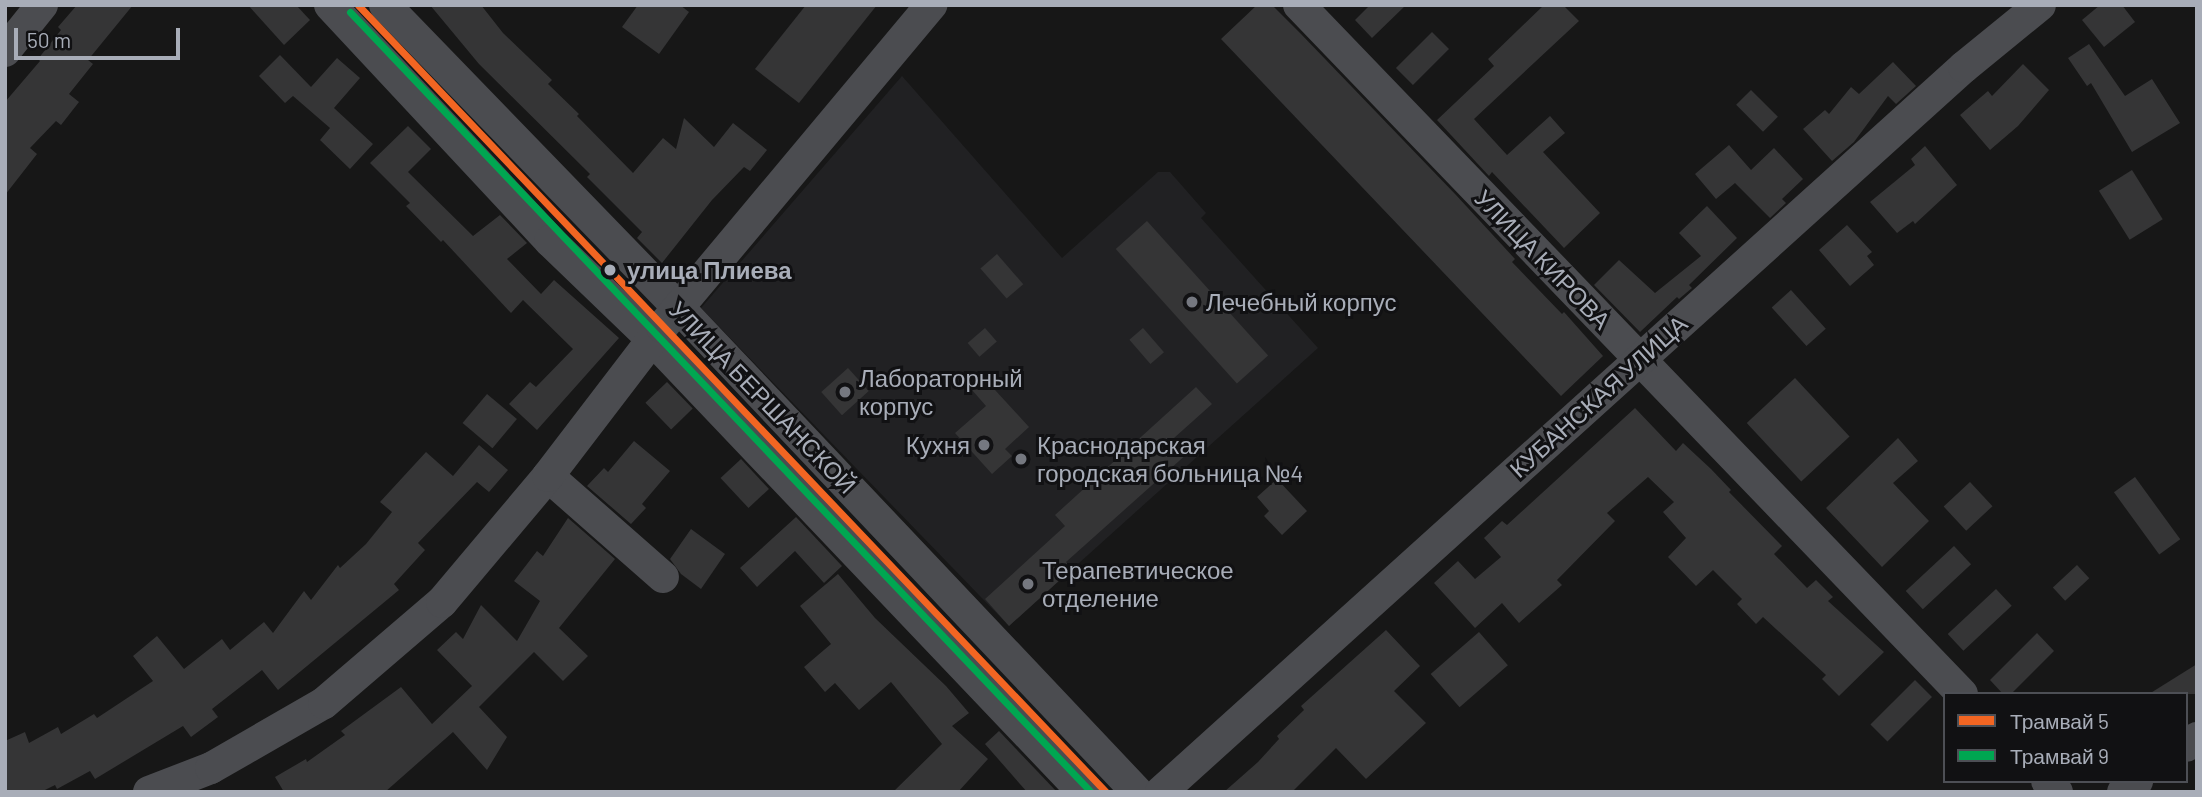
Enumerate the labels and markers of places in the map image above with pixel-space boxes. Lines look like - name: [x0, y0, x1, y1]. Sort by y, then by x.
- place label: улица Плиева: [627, 256, 792, 284]
- marker: улица Плиева: [599, 259, 621, 281]
- place label: Лечебный корпус: [1206, 288, 1397, 316]
- marker: Лечебный корпус: [1184, 294, 1200, 310]
- place label: Лабораторный корпус: [859, 364, 1023, 420]
- marker: Лабораторный корпус: [837, 384, 853, 400]
- place label: Кухня: [906, 431, 970, 459]
- place label: Краснодарская городская больница №4: [1037, 431, 1304, 487]
- marker: Кухня: [976, 437, 992, 453]
- marker: Краснодарская городская больница №4: [1011, 449, 1031, 469]
- place label: Терапевтическое отделение: [1042, 556, 1234, 612]
- marker: Терапевтическое отделение: [1020, 576, 1036, 592]

